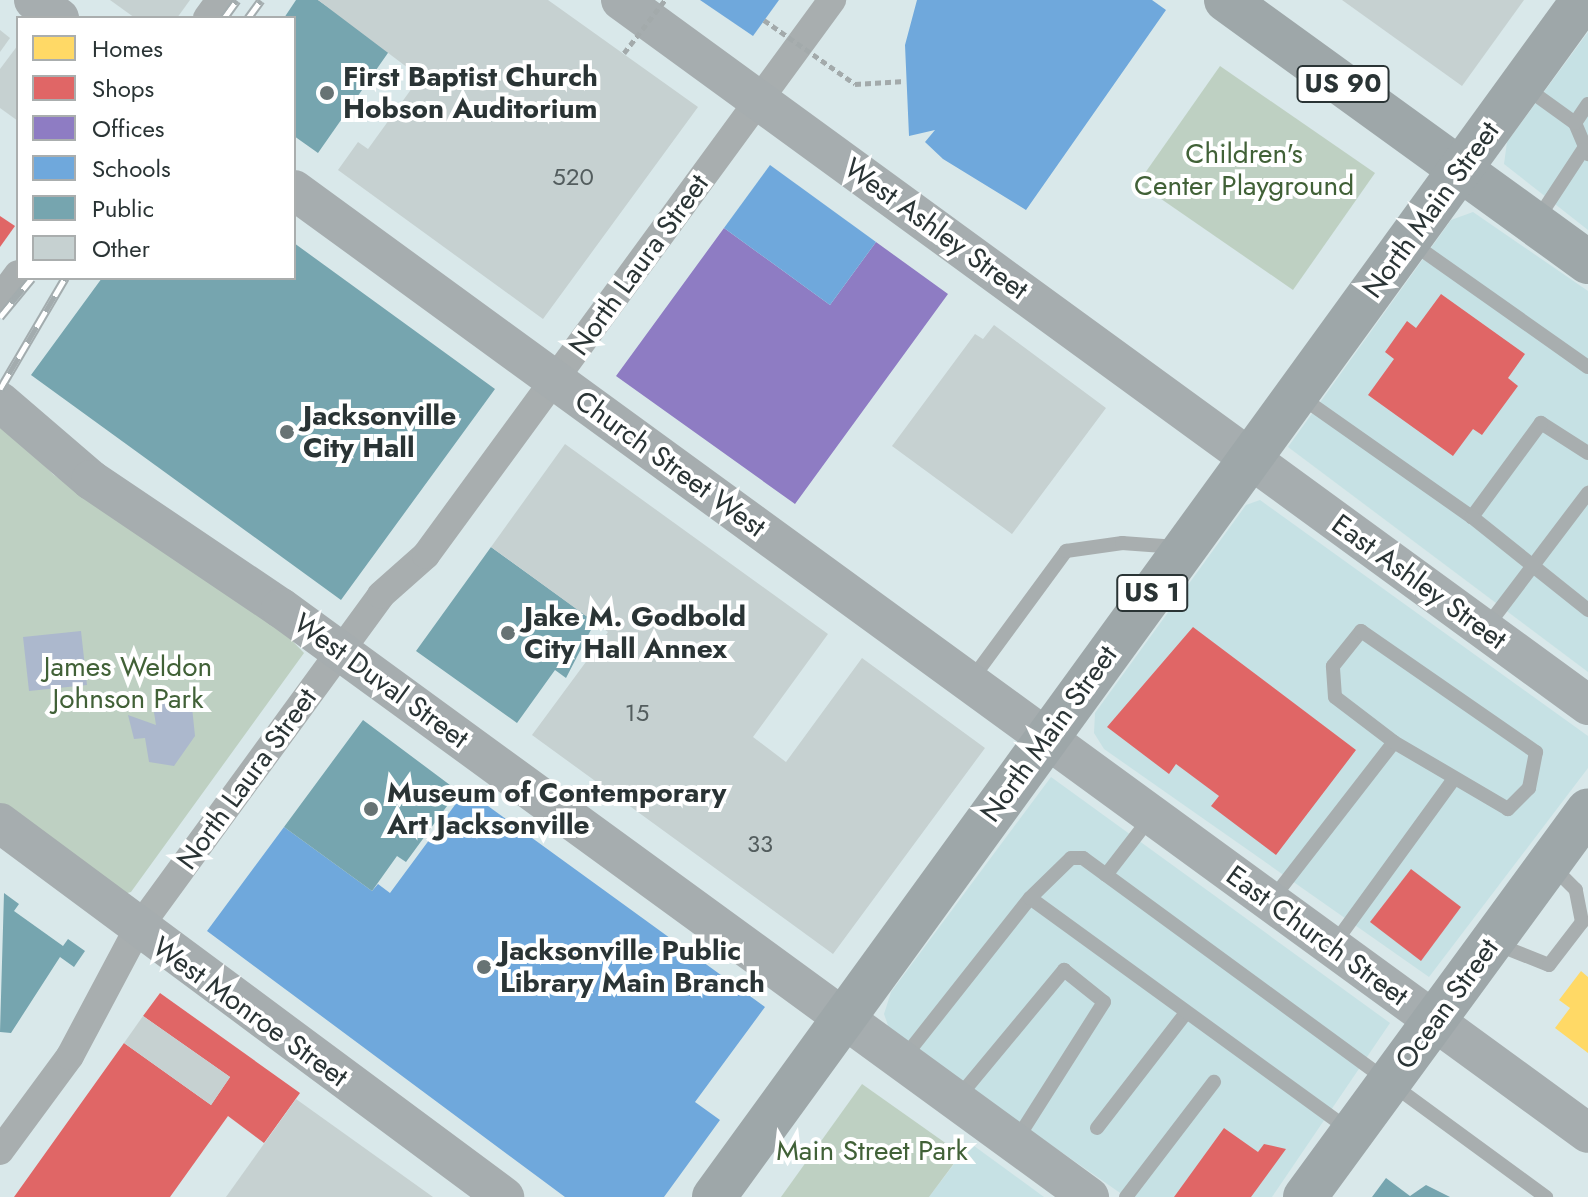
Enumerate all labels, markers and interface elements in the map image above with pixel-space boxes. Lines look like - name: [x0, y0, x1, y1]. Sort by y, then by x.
- legend: [16, 16, 296, 280]
- text: Homes: [92, 31, 163, 66]
- place label: First Baptist Church Hobson Auditorium: [343, 60, 598, 126]
- road number: US 90: [1295, 62, 1391, 106]
- text: Shops: [92, 71, 154, 106]
- marker: First Baptist Church Hobson Auditorium: [318, 84, 336, 102]
- text: Offices: [92, 111, 164, 146]
- street label: North Main Street: [1356, 115, 1506, 305]
- park label: Children's Center Playground: [1134, 137, 1354, 203]
- text: Schools: [92, 151, 171, 186]
- street label: West Ashley Street: [838, 151, 1034, 307]
- house number: 520: [552, 163, 594, 191]
- street label: North Laura Street: [562, 168, 716, 362]
- text: Public: [92, 191, 154, 226]
- text: Other: [92, 231, 150, 266]
- street label: Church Street West: [568, 384, 772, 544]
- place label: Jacksonville City Hall: [303, 399, 456, 465]
- marker: Jacksonville City Hall: [278, 423, 296, 441]
- street label: East Ashley Street: [1325, 507, 1513, 657]
- road number: US 1: [1116, 571, 1188, 615]
- place label: Jake M. Godbold City Hall Annex: [524, 600, 746, 666]
- street label: West Duval Street: [287, 606, 475, 756]
- marker: Jake M. Godbold City Hall Annex: [499, 624, 517, 642]
- street label: North Main Street: [974, 639, 1124, 829]
- park label: James Weldon Johnson Park: [44, 650, 212, 716]
- street label: North Laura Street: [170, 682, 324, 876]
- house number: 15: [625, 699, 649, 727]
- place label: Museum of Contemporary Art Jacksonville: [387, 776, 726, 842]
- marker: Museum of Contemporary Art Jacksonville: [362, 800, 380, 818]
- house number: 33: [747, 830, 773, 858]
- street label: East Church Street: [1220, 859, 1414, 1013]
- street label: West Monroe Street: [146, 930, 354, 1094]
- street label: Ocean Street: [1388, 932, 1506, 1076]
- place label: Jacksonville Public Library Main Branch: [500, 934, 765, 1000]
- marker: Jacksonville Public Library Main Branch: [475, 958, 493, 976]
- park label: Main Street Park: [776, 1134, 968, 1168]

